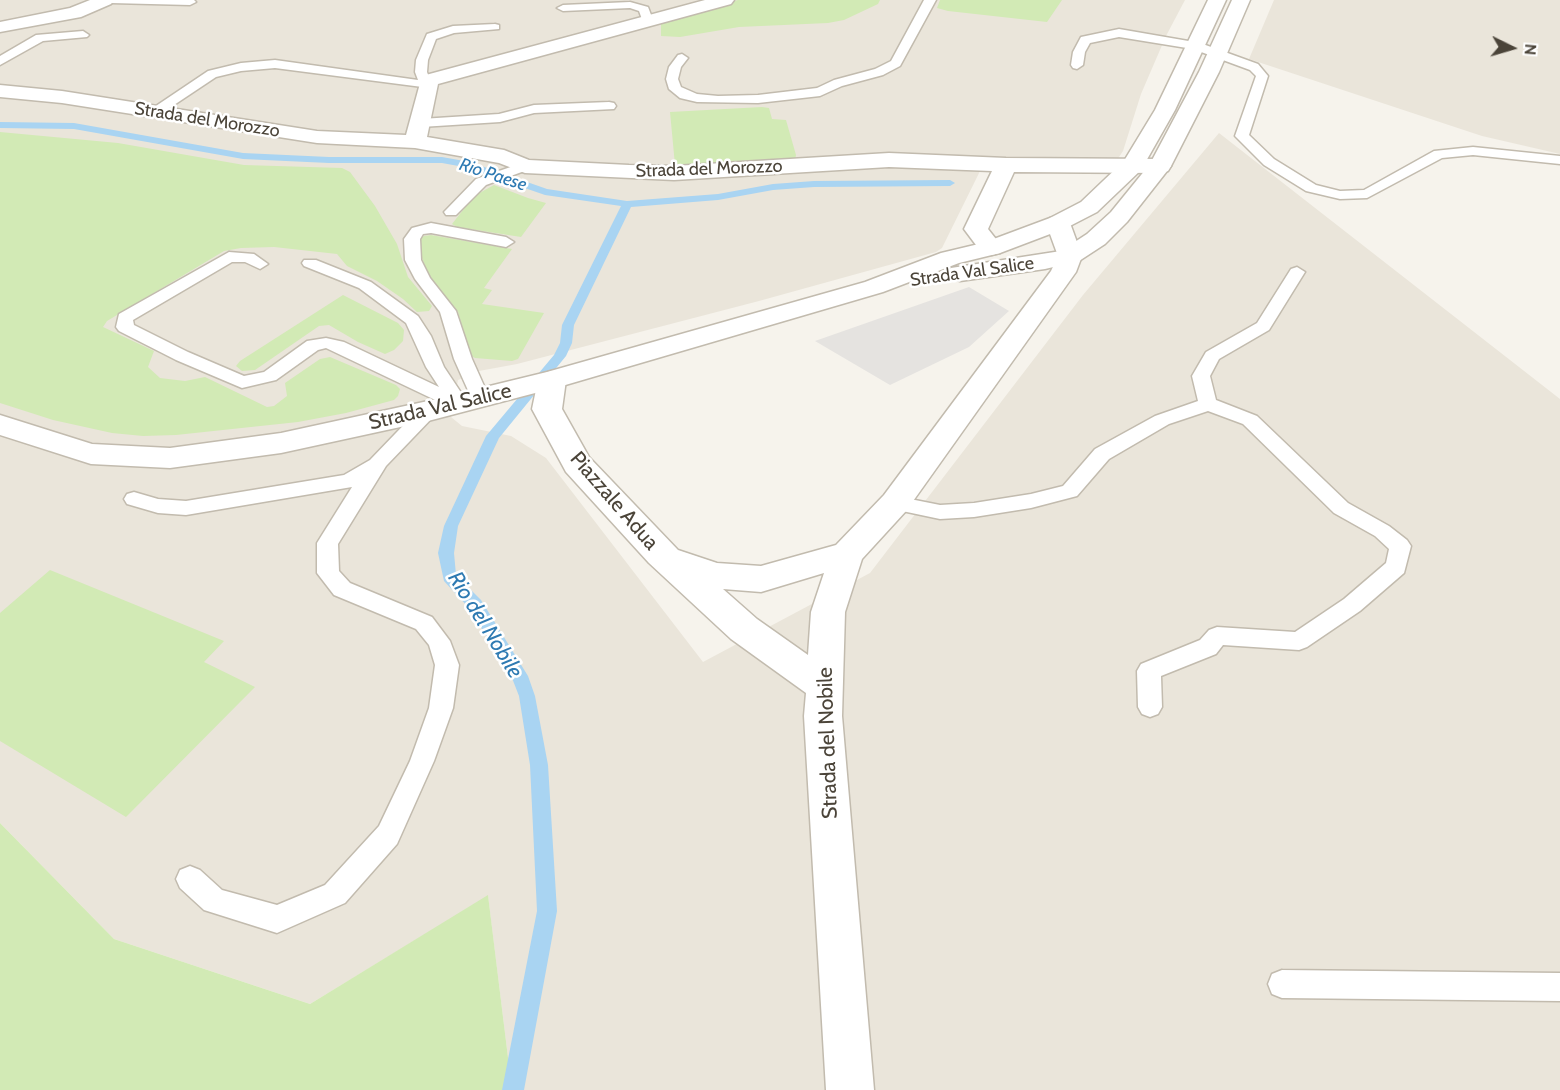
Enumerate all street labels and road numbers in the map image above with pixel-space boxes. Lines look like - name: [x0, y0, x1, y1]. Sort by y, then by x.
- street label: Strada del Morozzo: [133, 98, 281, 142]
- street label: Strada del Morozzo: [635, 156, 783, 182]
- street label: Strada Val Salice: [909, 253, 1035, 291]
- street label: Strada Val Salice: [366, 378, 514, 436]
- street label: Piazzale Adua: [564, 447, 664, 555]
- street label: Strada del Nobile: [813, 667, 843, 819]

